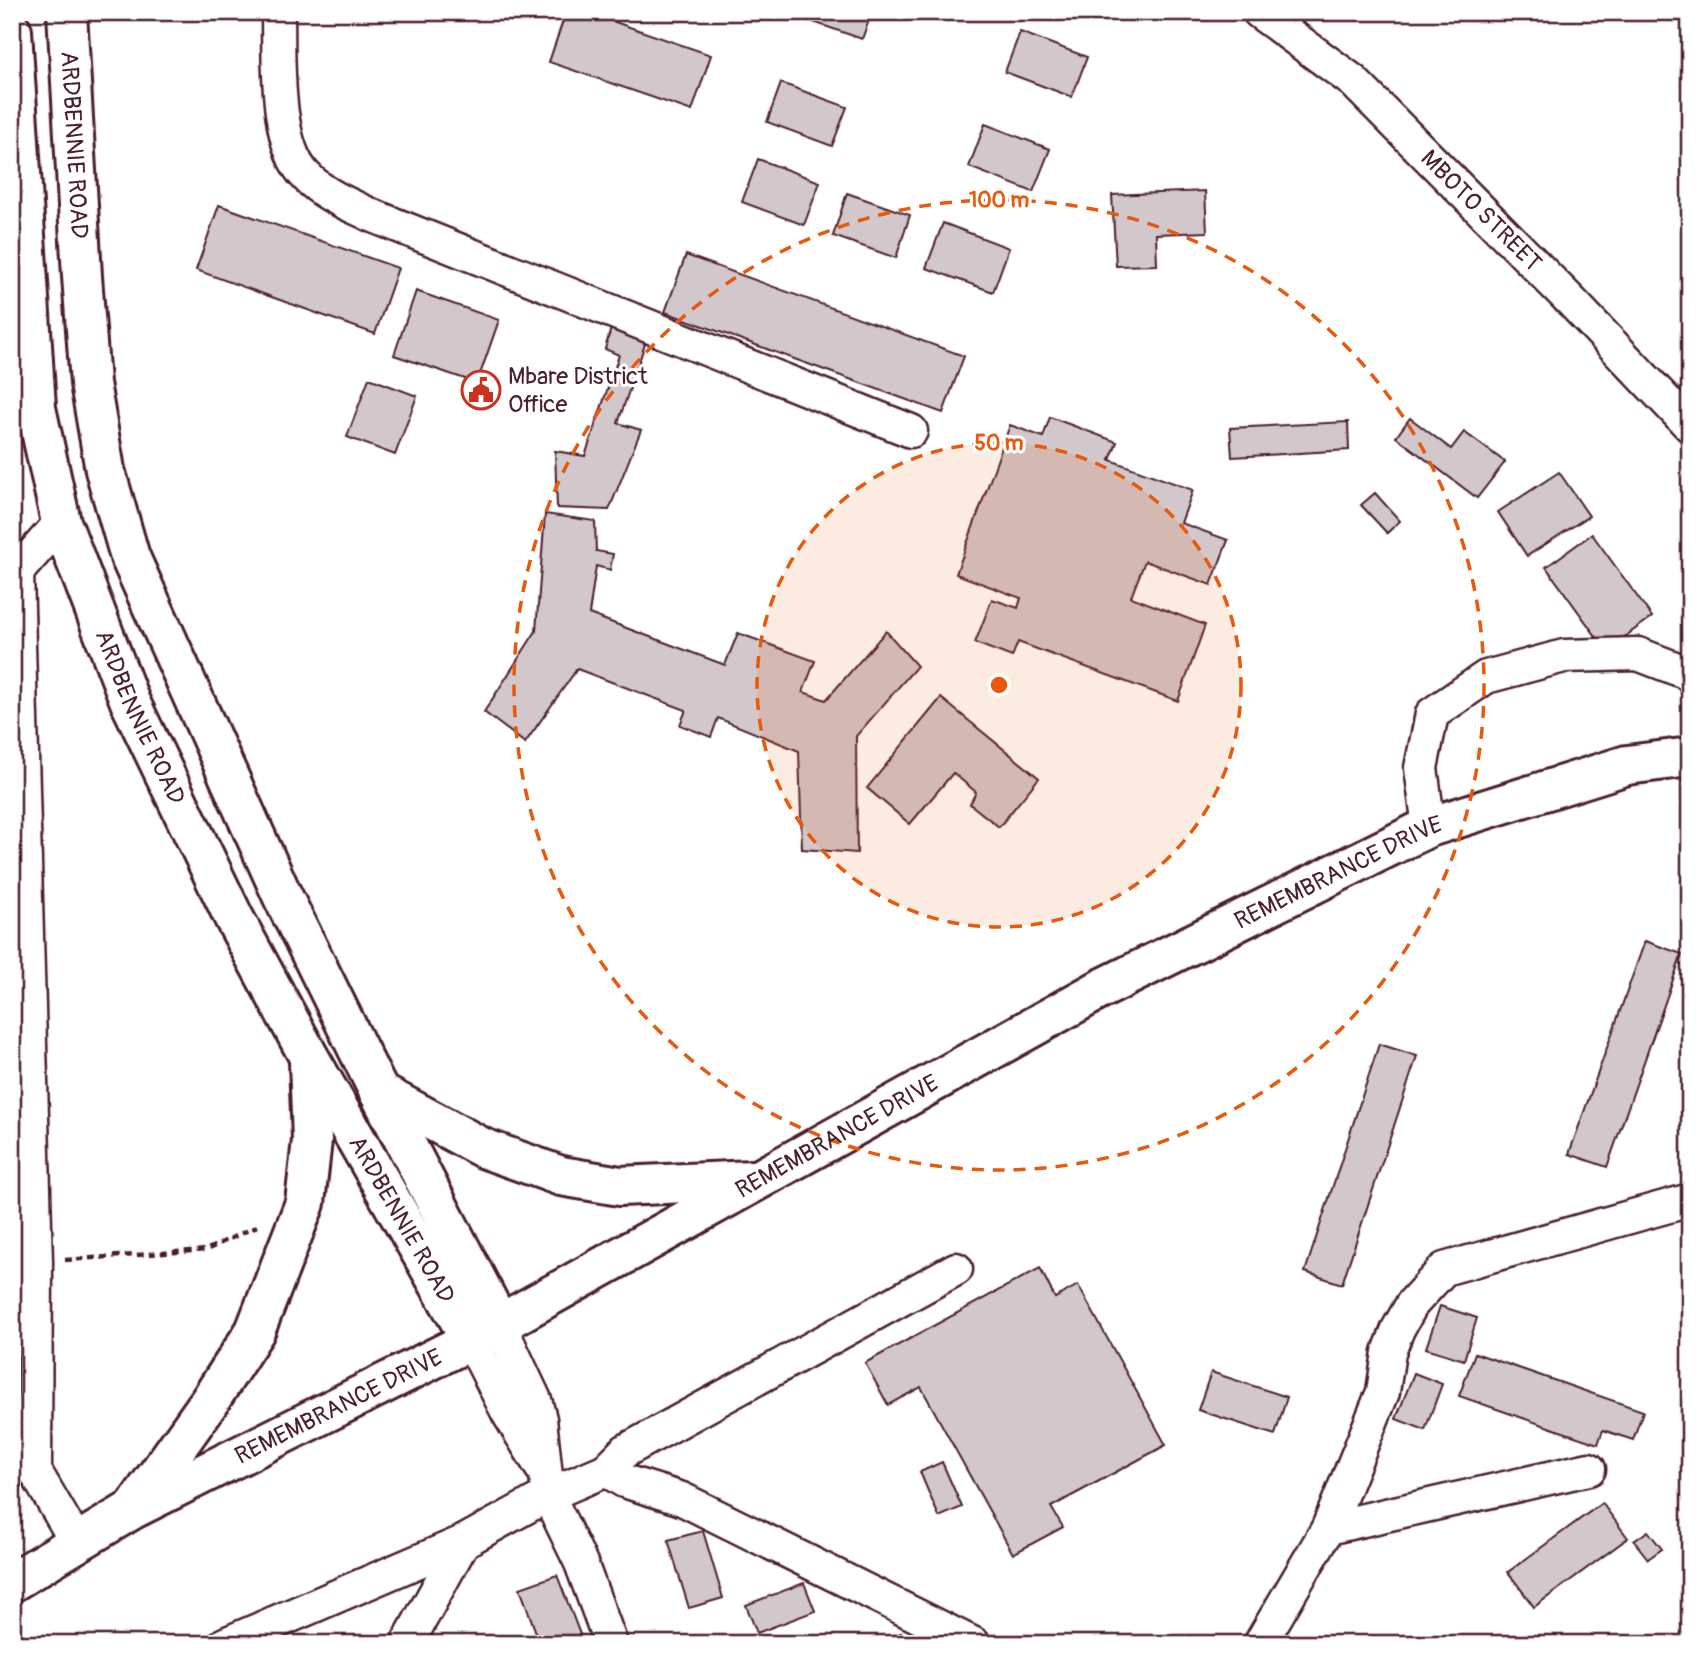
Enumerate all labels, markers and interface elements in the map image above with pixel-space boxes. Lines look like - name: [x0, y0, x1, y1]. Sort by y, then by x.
- street label: ARDBENNIE ROAD: [55, 50, 94, 239]
- street label: MBOTO STREET: [1415, 144, 1548, 277]
- text: 100 m: [969, 187, 1029, 214]
- place label: Mbare District Office: [508, 362, 648, 419]
- public building icon: Mbare District Office: [460, 369, 502, 411]
- text: 50 m: [975, 430, 1024, 457]
- street label: ARDBENNIE ROAD: [89, 626, 192, 809]
- centre of rings: [987, 673, 1011, 697]
- street label: REMEMBRANCE DRIVE: [1230, 809, 1445, 935]
- street label: REMEMBRANCE DRIVE: [730, 1068, 943, 1204]
- street label: ARDBENNIE ROAD: [343, 1131, 461, 1308]
- street label: REMEMBRANCE DRIVE: [230, 1342, 447, 1470]

